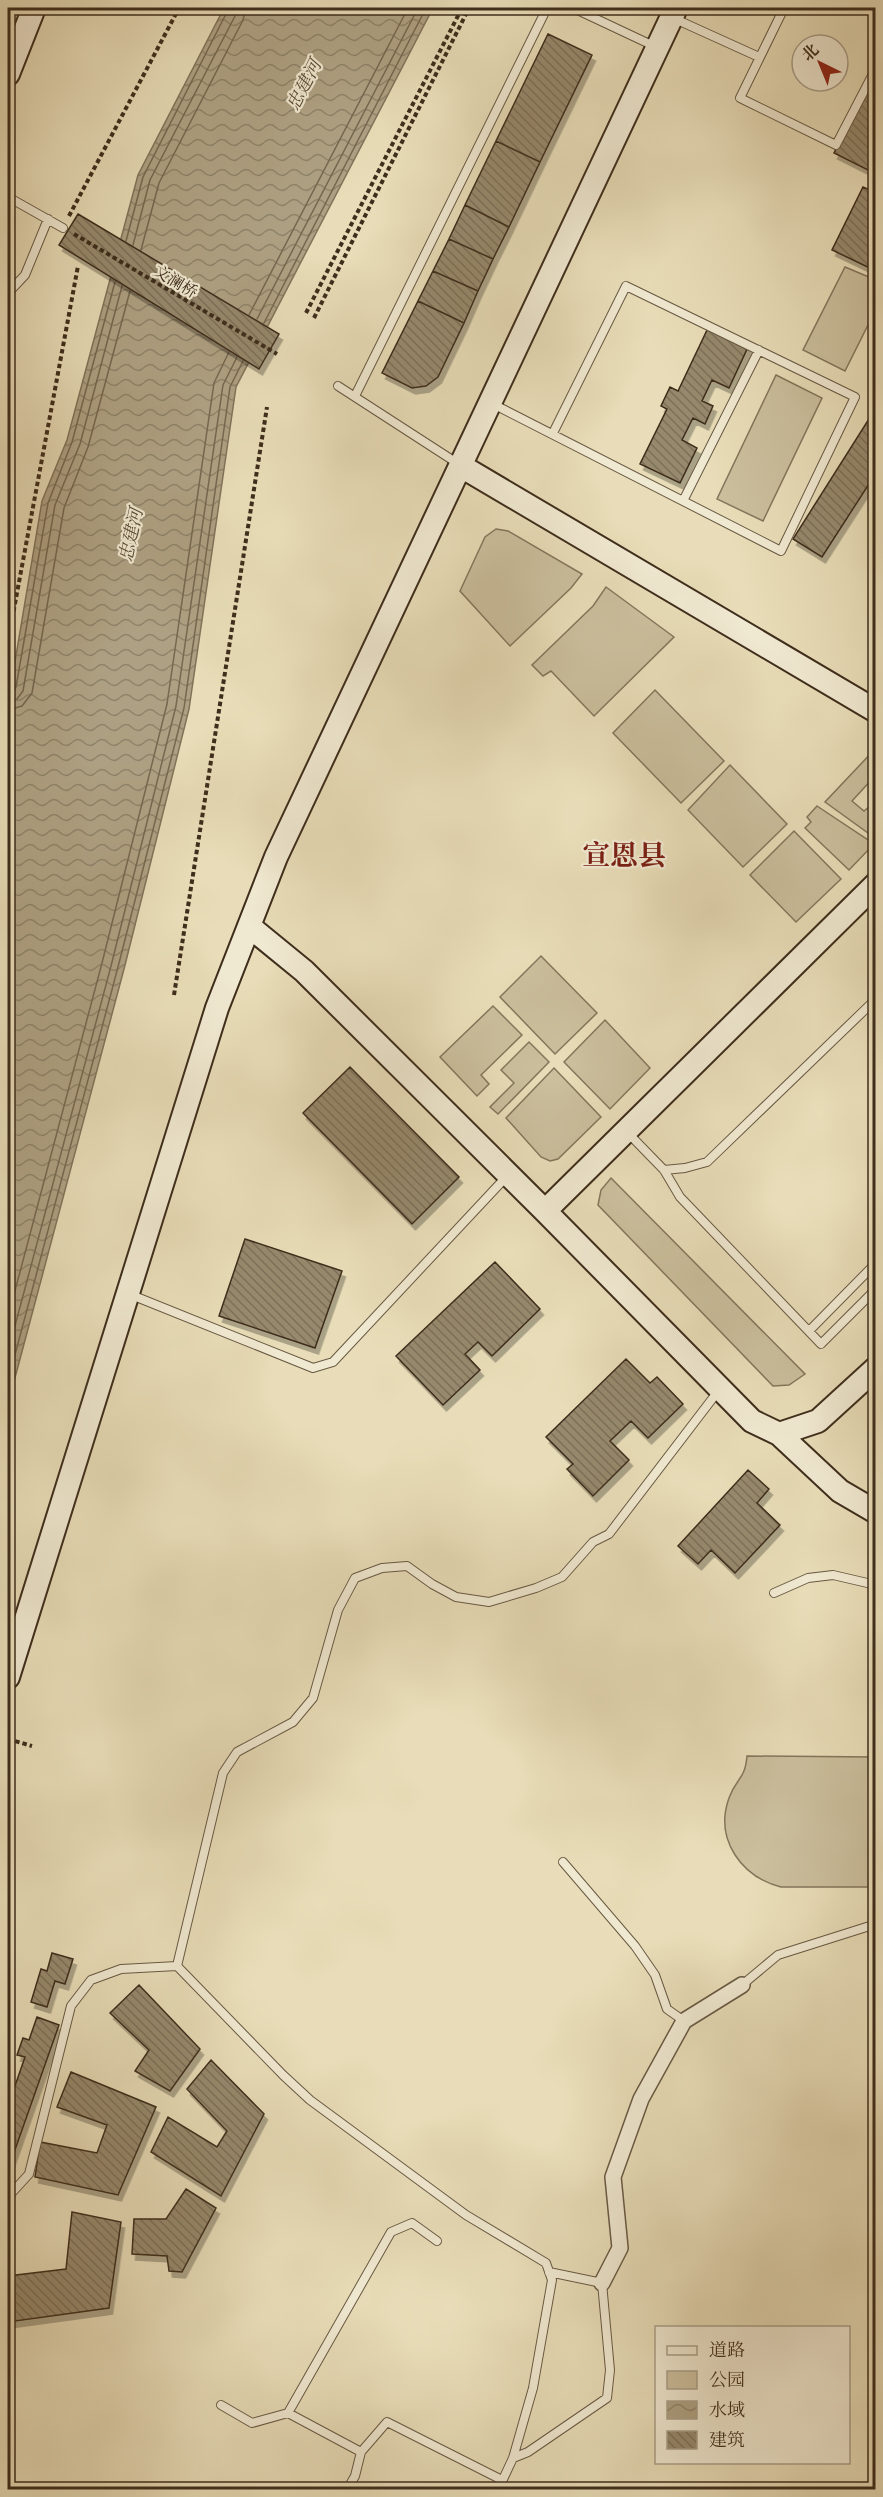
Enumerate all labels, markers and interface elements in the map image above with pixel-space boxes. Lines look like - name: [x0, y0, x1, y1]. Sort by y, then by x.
- north arrow: [790, 33, 850, 93]
- text: 北: [798, 41, 824, 66]
- water label: 忠建河: [283, 54, 329, 115]
- street label: 文澜桥: [149, 262, 201, 304]
- water label: 忠建河: [116, 504, 150, 564]
- district label: 宣恩县: [582, 840, 666, 875]
- legend: [655, 2326, 850, 2464]
- text: 道路: [709, 2340, 745, 2363]
- text: 公园: [709, 2370, 745, 2393]
- text: 水域: [709, 2400, 745, 2423]
- text: 建筑: [709, 2430, 745, 2453]

